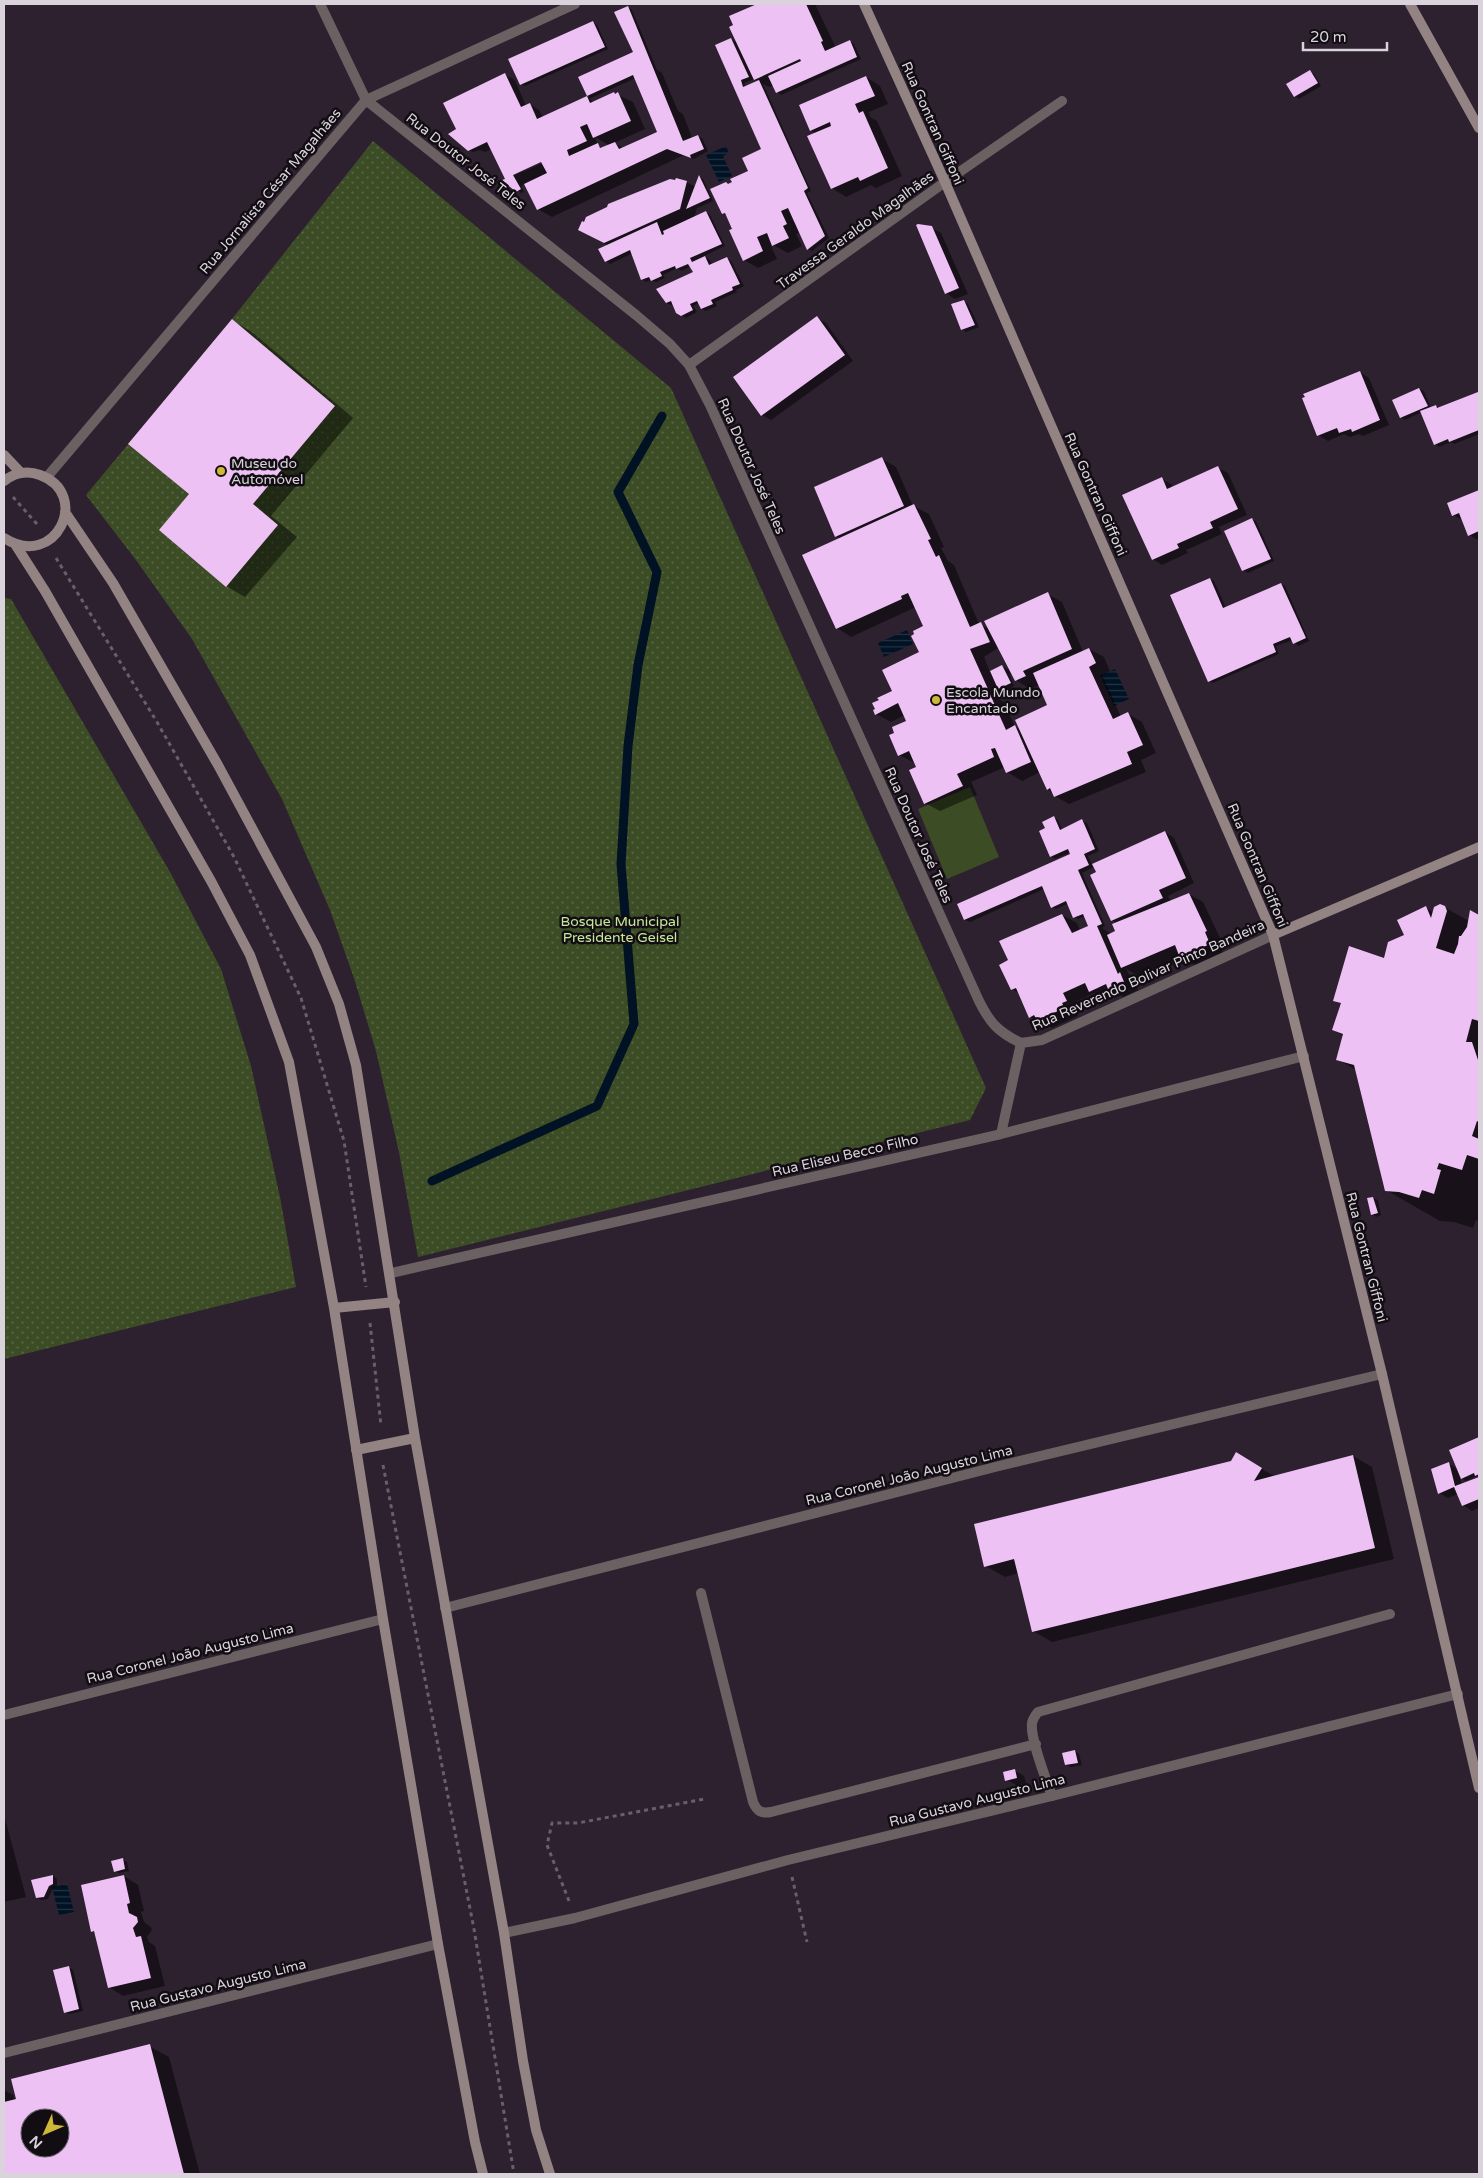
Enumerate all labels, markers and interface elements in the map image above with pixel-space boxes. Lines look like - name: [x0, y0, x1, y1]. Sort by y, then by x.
- scale bar: [1303, 20, 1387, 52]
- text: 20 m: [1310, 28, 1347, 46]
- street label: Rua Gontran Giffoni: [898, 59, 967, 188]
- street label: Rua Jornalista César Magalhães: [196, 105, 345, 278]
- street label: Rua Doutor José Teles: [403, 109, 529, 214]
- street label: Travessa Geraldo Magalhães: [774, 168, 937, 293]
- street label: Rua Doutor José Teles: [714, 396, 789, 537]
- street label: Rua Gontran Giffoni: [1061, 430, 1130, 559]
- place label: Museu do Automóvel: [231, 455, 304, 488]
- marker: Museu do Automóvel: [215, 465, 227, 477]
- place label: Escola Mundo Encantado: [946, 684, 1040, 717]
- marker: Escola Mundo Encantado: [930, 694, 942, 706]
- street label: Rua Doutor José Teles: [881, 765, 956, 906]
- street label: Rua Gontran Giffoni: [1224, 801, 1291, 930]
- park label: Bosque Municipal Presidente Geisel: [561, 913, 679, 946]
- street label: Rua Reverendo Bolivar Pinto Bandeira: [1029, 916, 1267, 1035]
- street label: Rua Eliseu Becco Filho: [770, 1130, 920, 1181]
- street label: Rua Gontran Giffoni: [1342, 1190, 1391, 1324]
- street label: Rua Coronel João Augusto Lima: [804, 1441, 1014, 1509]
- street label: Rua Coronel João Augusto Lima: [85, 1619, 295, 1687]
- street label: Rua Gustavo Augusto Lima: [887, 1770, 1067, 1831]
- street label: Rua Gustavo Augusto Lima: [128, 1955, 308, 2016]
- north arrow: [20, 2108, 70, 2158]
- text: N: [26, 2132, 46, 2152]

